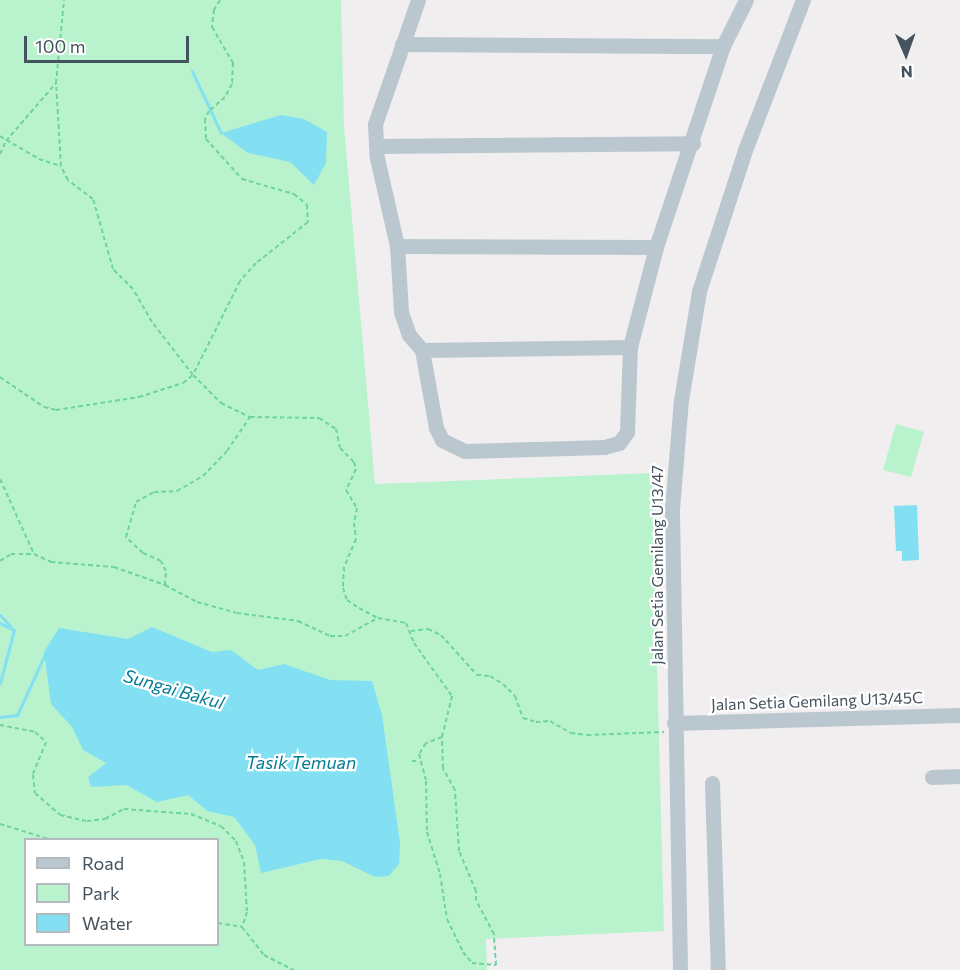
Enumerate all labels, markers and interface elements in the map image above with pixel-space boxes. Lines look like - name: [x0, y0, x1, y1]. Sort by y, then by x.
- scale bar: [27, 24, 192, 62]
- north arrow: [876, 24, 936, 84]
- text: 100 m: [35, 35, 85, 57]
- text: N: [900, 63, 913, 82]
- street label: Jalan Setia Gemilang U13/47: [647, 465, 667, 665]
- water label: Sungai Bakul: [121, 664, 227, 714]
- street label: Jalan Setia Gemilang U13/45C: [711, 688, 923, 714]
- water label: Tasik Temuan: [246, 751, 356, 773]
- legend: [24, 838, 219, 946]
- text: Road: [82, 852, 124, 874]
- text: Park: [82, 882, 120, 904]
- text: Water: [82, 912, 133, 934]

